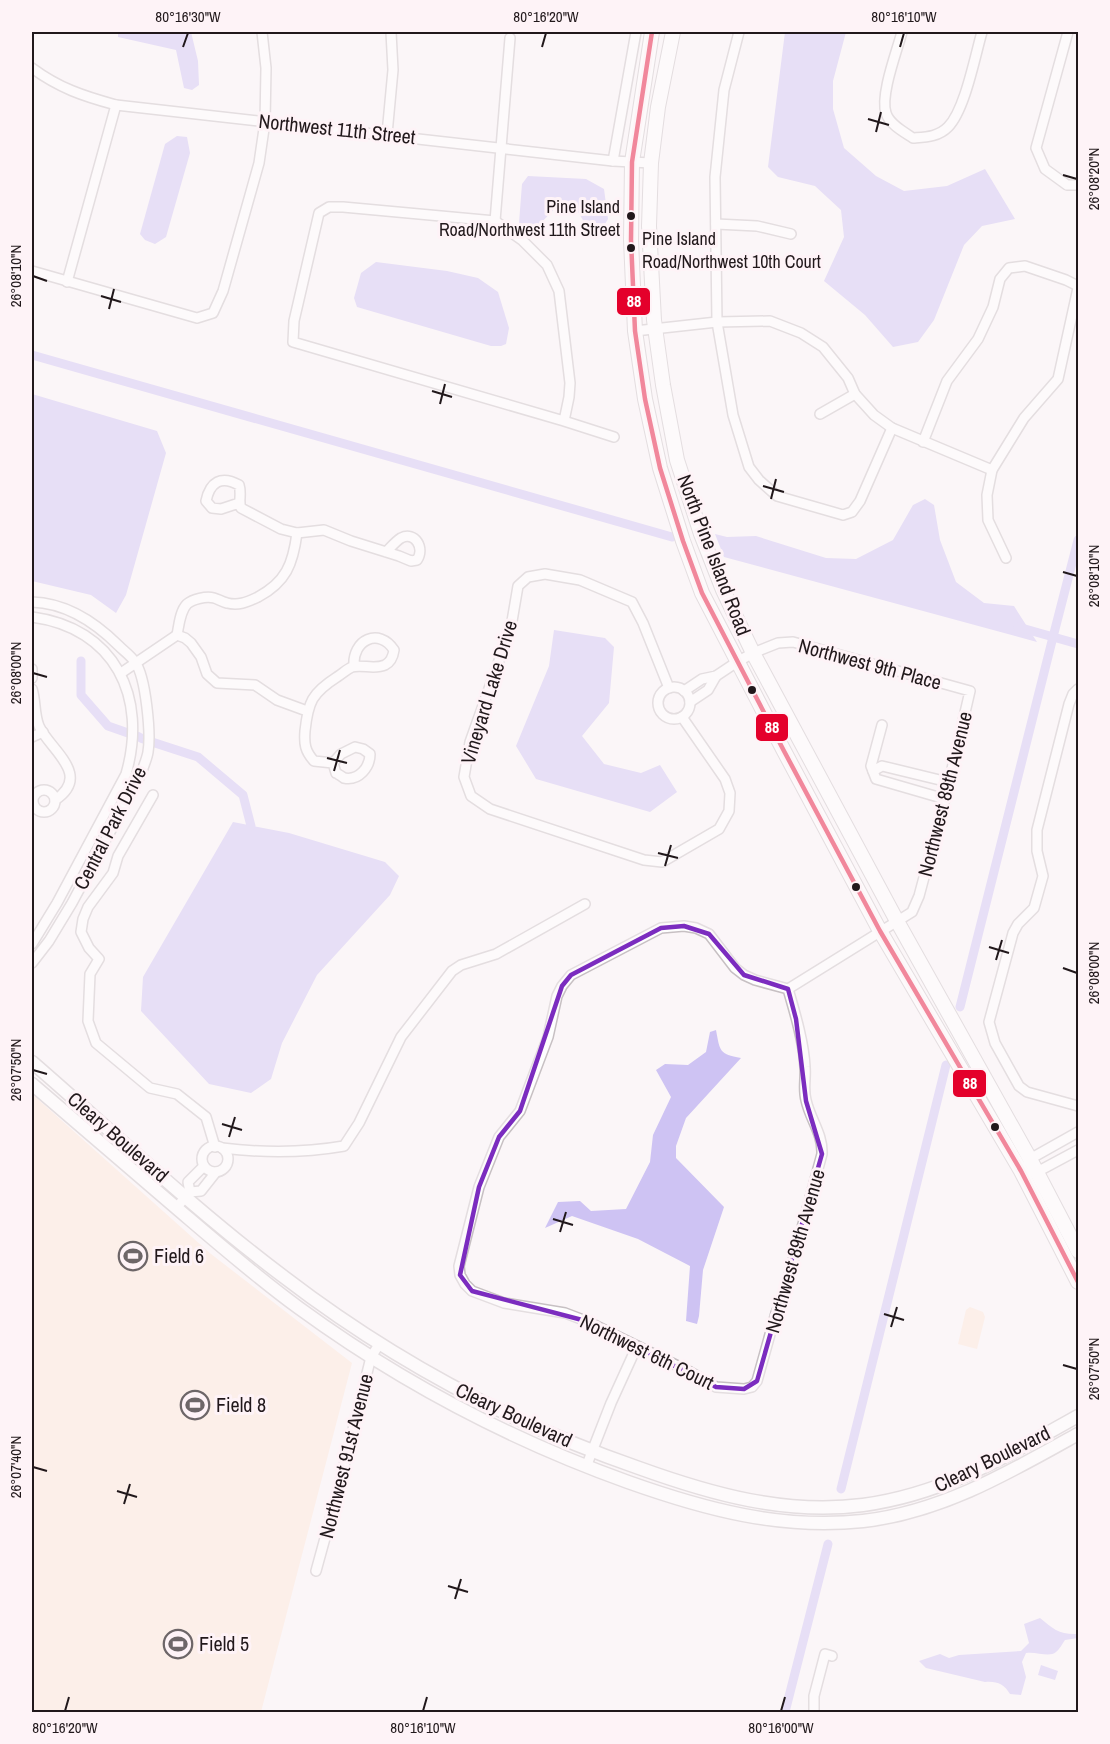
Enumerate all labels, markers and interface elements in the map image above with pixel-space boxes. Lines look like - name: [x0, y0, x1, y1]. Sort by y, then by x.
- text: 80°16'30"W: [155, 6, 221, 27]
- text: 80°16'20"W: [513, 6, 579, 27]
- text: 80°16'10"W: [871, 6, 937, 27]
- street label: Northwest 11th Street: [257, 107, 417, 150]
- text: 26°08'20"N: [1083, 148, 1104, 210]
- place label: Pine Island Road/Northwest 11th Street: [439, 194, 620, 242]
- marker: Pine Island Road/Northwest 11th Street: [625, 210, 637, 222]
- place label: Pine Island Road/Northwest 10th Court: [642, 226, 821, 274]
- marker: Pine Island Road/Northwest 10th Court: [625, 242, 637, 254]
- text: 26°08'10"N: [5, 245, 26, 307]
- line badge: 88: [616, 287, 651, 316]
- text: 88: [627, 290, 641, 312]
- street label: North Pine Island Road: [671, 470, 758, 639]
- text: 26°08'10"N: [1083, 545, 1104, 607]
- street label: Vineyard Lake Drive: [454, 617, 523, 767]
- street label: Northwest 9th Place: [796, 631, 945, 696]
- text: 26°08'00"N: [5, 642, 26, 704]
- unlabelled marker: [746, 684, 758, 696]
- street label: Northwest 89th Avenue: [911, 708, 978, 879]
- line badge: 88: [755, 713, 789, 742]
- text: 88: [765, 716, 779, 738]
- street label: Central Park Drive: [67, 762, 152, 894]
- unlabelled marker: [850, 881, 862, 893]
- text: 26°08'00"N: [1083, 942, 1104, 1004]
- text: 26°07'50"N: [5, 1039, 26, 1101]
- line badge: 88: [952, 1069, 987, 1098]
- text: 88: [963, 1072, 977, 1094]
- street label: Cleary Boulevard: [62, 1085, 175, 1188]
- unlabelled marker: [989, 1121, 1001, 1133]
- street label: Northwest 89th Avenue: [758, 1166, 831, 1336]
- sports icon: Field 6: [117, 1240, 149, 1272]
- place label: Field 6: [154, 1242, 204, 1269]
- street label: Northwest 6th Court: [576, 1307, 719, 1396]
- text: 26°07'50"N: [1083, 1338, 1104, 1400]
- street label: Northwest 91st Avenue: [312, 1371, 379, 1541]
- street label: Cleary Boulevard: [452, 1376, 577, 1453]
- sports icon: Field 8: [179, 1389, 211, 1421]
- place label: Field 8: [216, 1391, 266, 1418]
- street label: Cleary Boulevard: [929, 1419, 1054, 1498]
- text: 26°07'40"N: [5, 1436, 26, 1498]
- sports icon: Field 5: [162, 1628, 194, 1660]
- place label: Field 5: [199, 1630, 249, 1657]
- text: 80°16'20"W: [32, 1717, 98, 1738]
- text: 80°16'10"W: [390, 1717, 456, 1738]
- text: 80°16'00"W: [748, 1717, 814, 1738]

